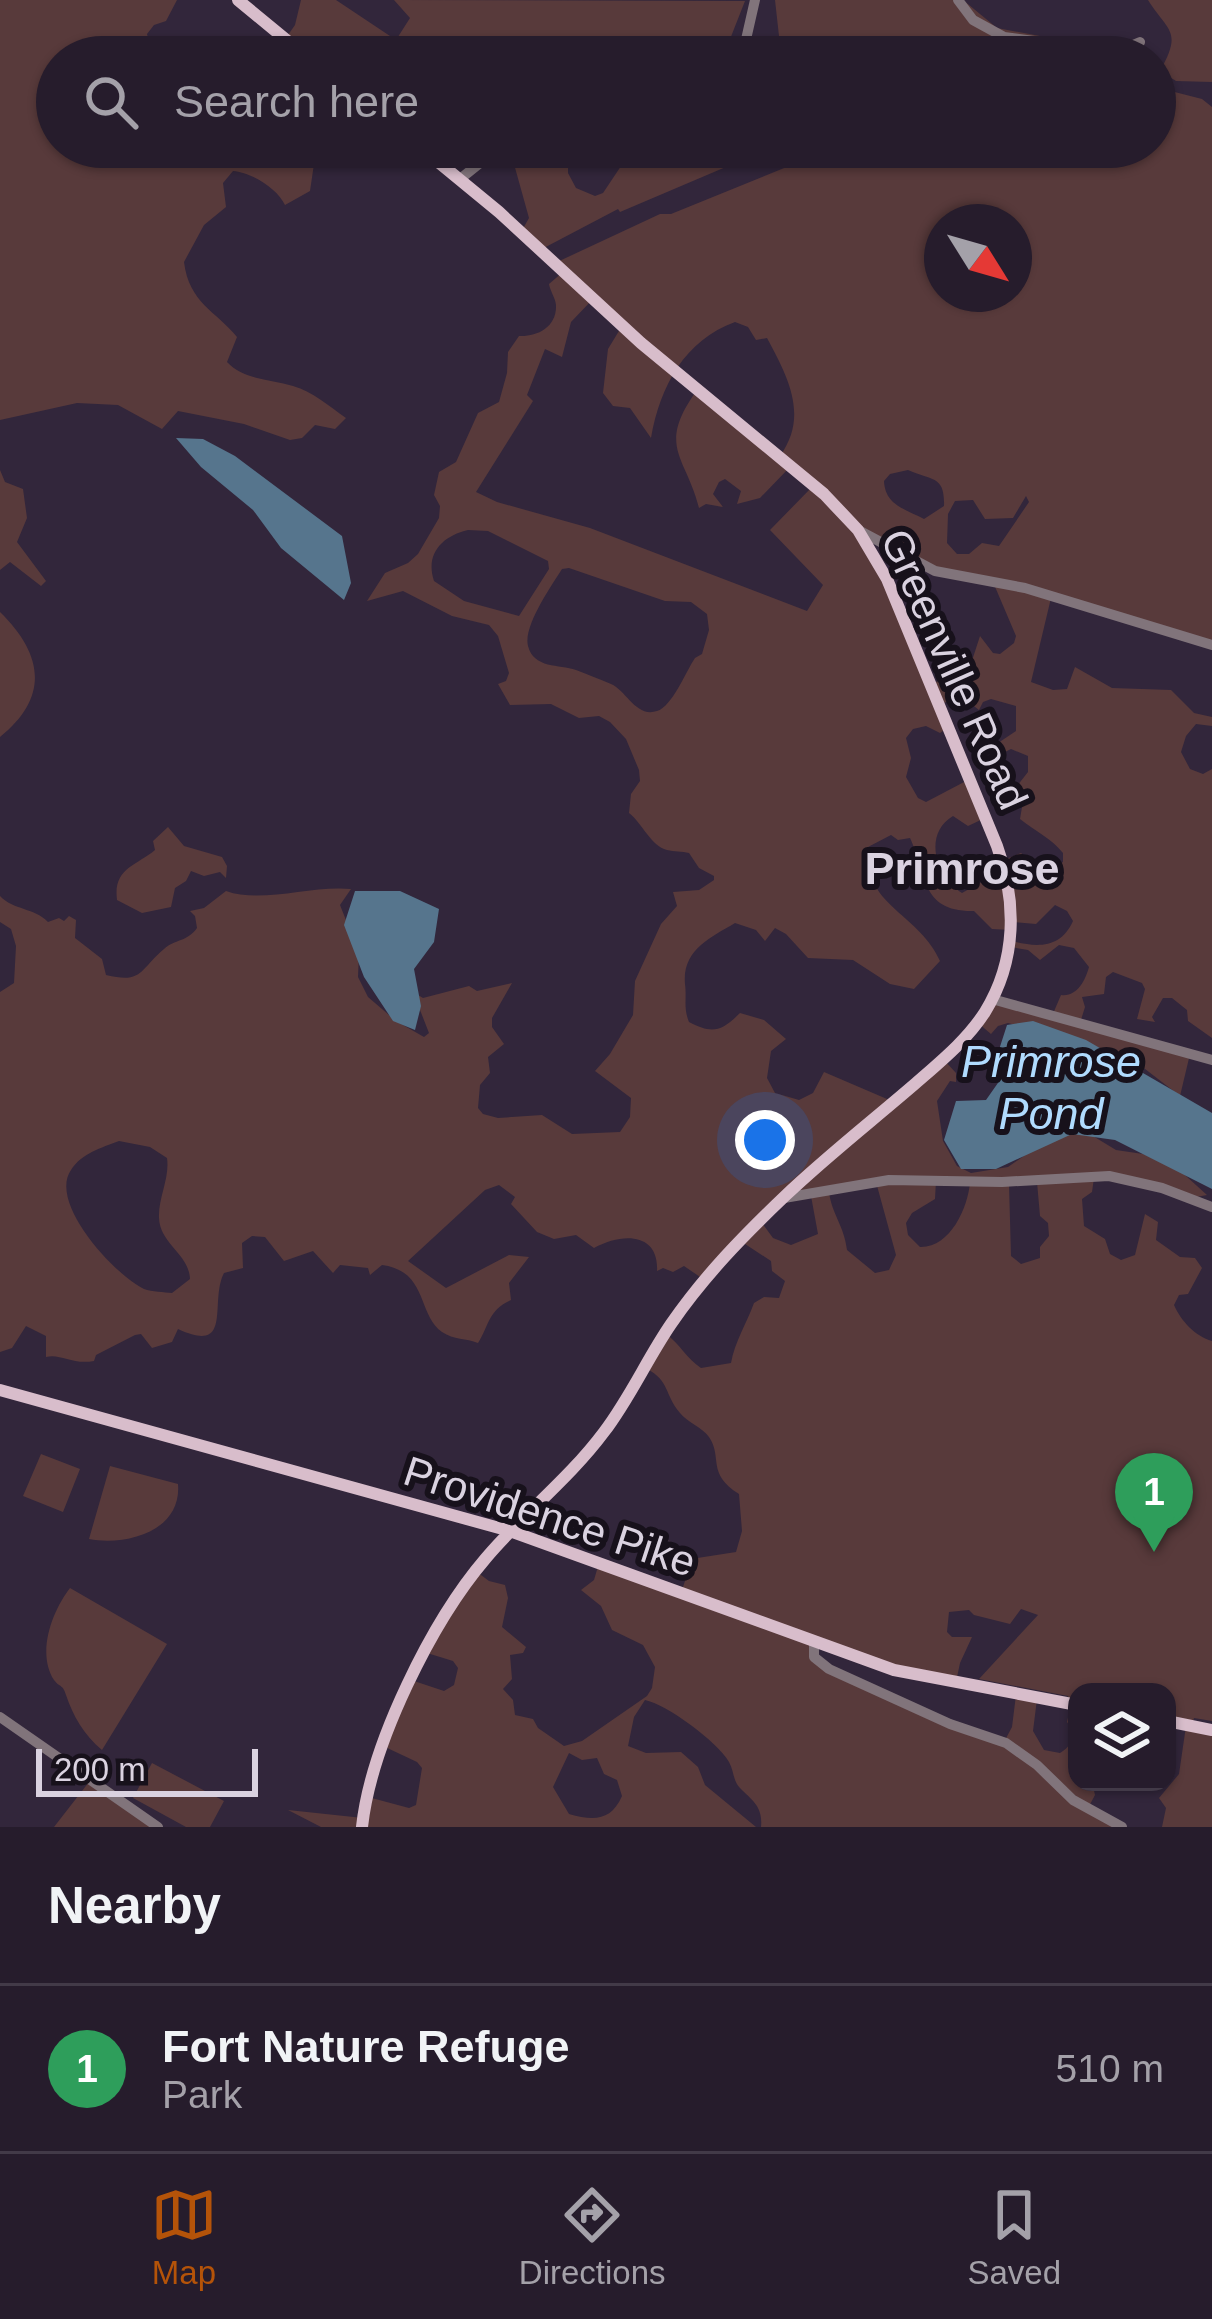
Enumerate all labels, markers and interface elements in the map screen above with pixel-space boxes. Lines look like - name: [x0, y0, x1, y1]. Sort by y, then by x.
- search box: [36, 36, 1176, 168]
- icon: search: [78, 69, 144, 135]
- text: Search here: [174, 76, 419, 127]
- north arrow: [924, 204, 1032, 312]
- street label: Greenville Road: [872, 522, 1037, 816]
- district label: Primrose: [864, 843, 1060, 894]
- water label: Primrose Pond: [961, 1036, 1141, 1139]
- your location: [735, 1110, 795, 1170]
- street label: Providence Pike: [398, 1447, 701, 1586]
- pin: 1: [1115, 1453, 1193, 1552]
- map controls: [1068, 1683, 1176, 1791]
- button: layers: [1068, 1683, 1176, 1791]
- scale bar: [36, 1743, 258, 1796]
- text: 200 m: [54, 1751, 146, 1788]
- text: Nearby: [48, 1877, 221, 1934]
- text: Fort Nature Refuge: [162, 2021, 570, 2072]
- text: 1: [76, 2047, 98, 2090]
- text: 510 m: [1056, 2047, 1164, 2090]
- text: Park: [162, 2073, 242, 2116]
- tab: Map: [151, 2182, 217, 2292]
- tab: Directions: [519, 2182, 666, 2292]
- tab: Saved: [967, 2182, 1061, 2292]

